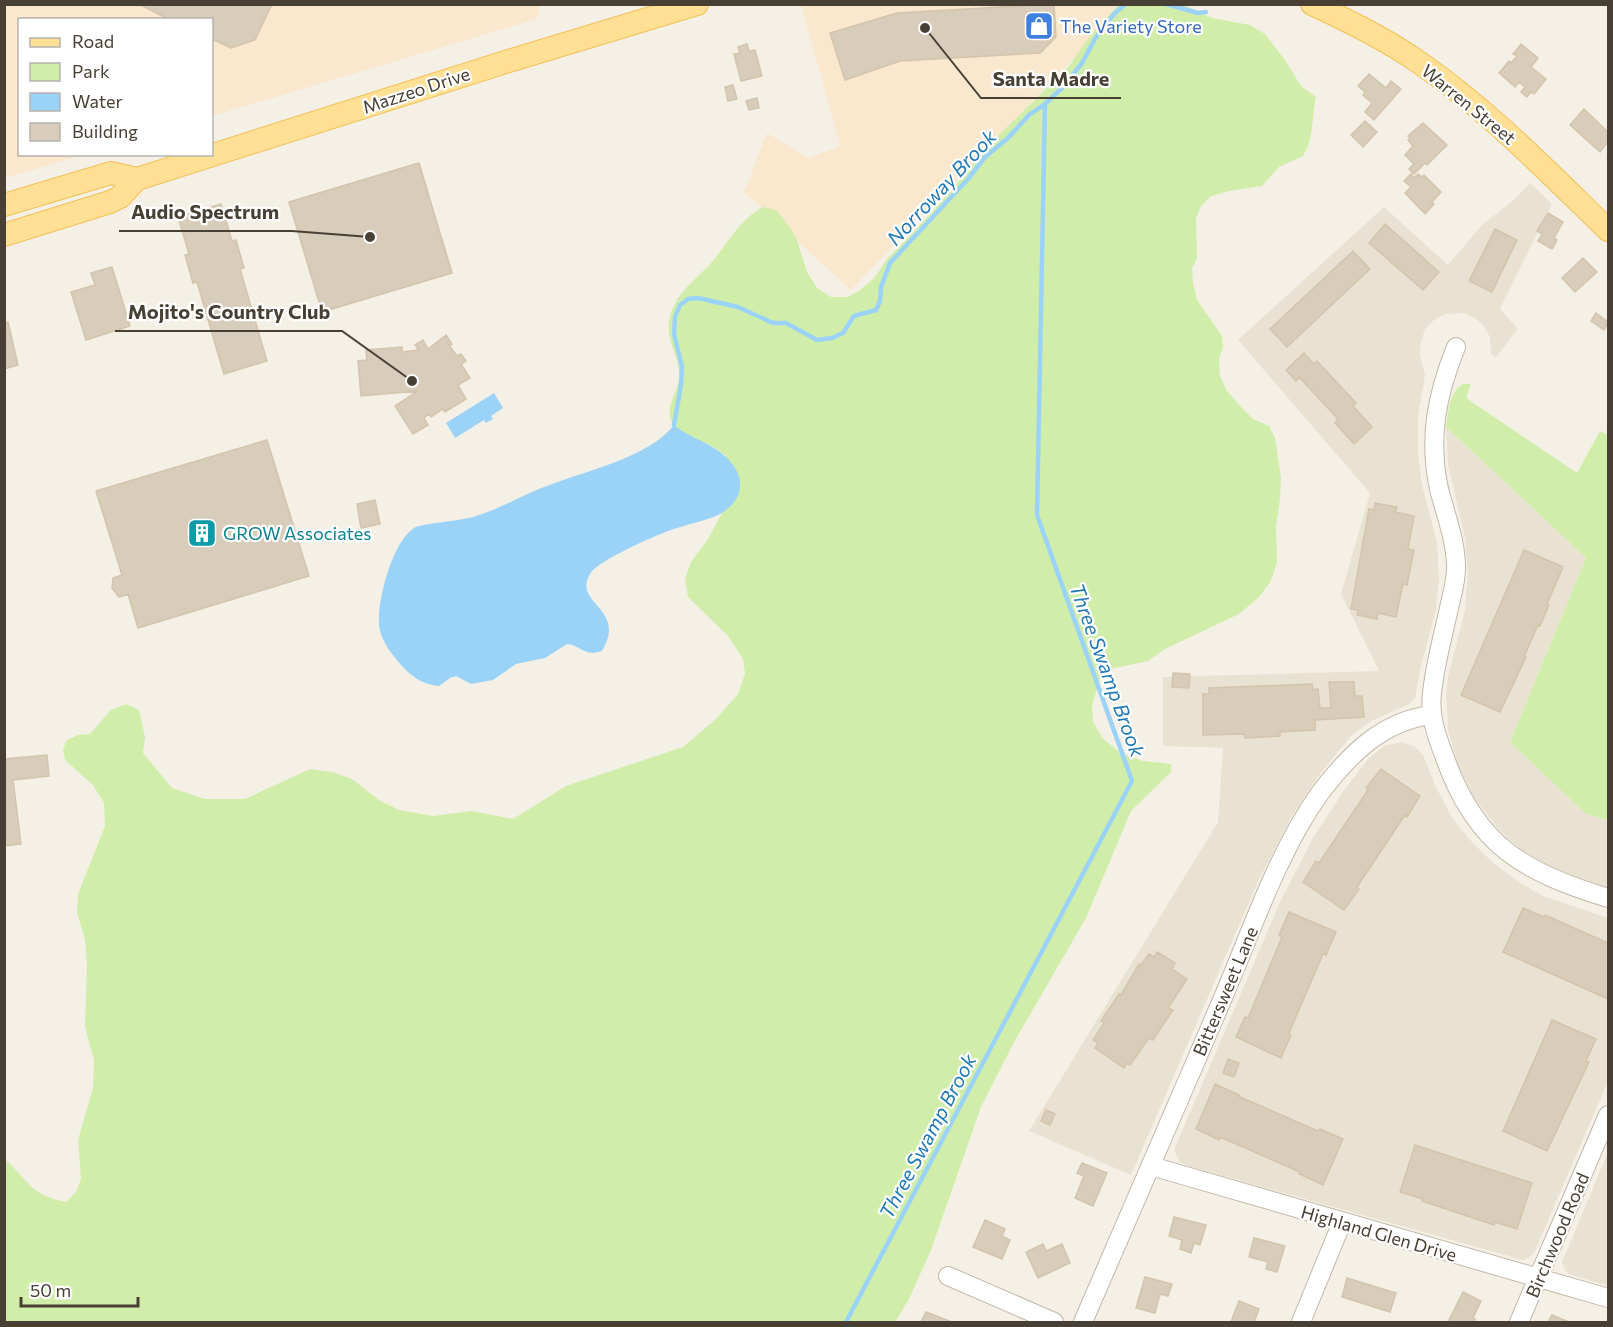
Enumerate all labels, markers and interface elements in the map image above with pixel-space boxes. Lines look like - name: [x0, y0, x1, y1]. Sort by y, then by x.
- shop icon: The Variety Store: [1023, 10, 1055, 42]
- place label: The Variety Store: [1060, 15, 1202, 37]
- legend: [18, 18, 213, 156]
- text: Road: [72, 30, 114, 52]
- street label: Warren Street: [1417, 59, 1521, 149]
- text: Park: [72, 60, 110, 82]
- callout: Santa Madre: [981, 60, 1121, 98]
- street label: Mazzeo Drive: [360, 62, 472, 118]
- text: Santa Madre: [993, 66, 1109, 90]
- text: Water: [72, 90, 123, 112]
- text: Building: [72, 120, 138, 142]
- water label: Norroway Brook: [881, 123, 1001, 250]
- callout: Audio Spectrum: [119, 193, 292, 231]
- text: Audio Spectrum: [131, 199, 279, 223]
- callout: Mojito's Country Club: [115, 293, 342, 331]
- text: Mojito's Country Club: [128, 299, 330, 323]
- building icon: GROW Associates: [186, 517, 218, 549]
- place label: GROW Associates: [223, 522, 372, 544]
- water label: Three Swamp Brook: [1065, 580, 1151, 761]
- street label: Bittersweet Lane: [1188, 923, 1262, 1059]
- water label: Three Swamp Brook: [873, 1049, 981, 1222]
- street label: Birchwood Road: [1521, 1169, 1593, 1301]
- street label: Highland Glen Drive: [1299, 1200, 1459, 1266]
- scale bar: [21, 1270, 138, 1308]
- text: 50 m: [30, 1279, 71, 1301]

